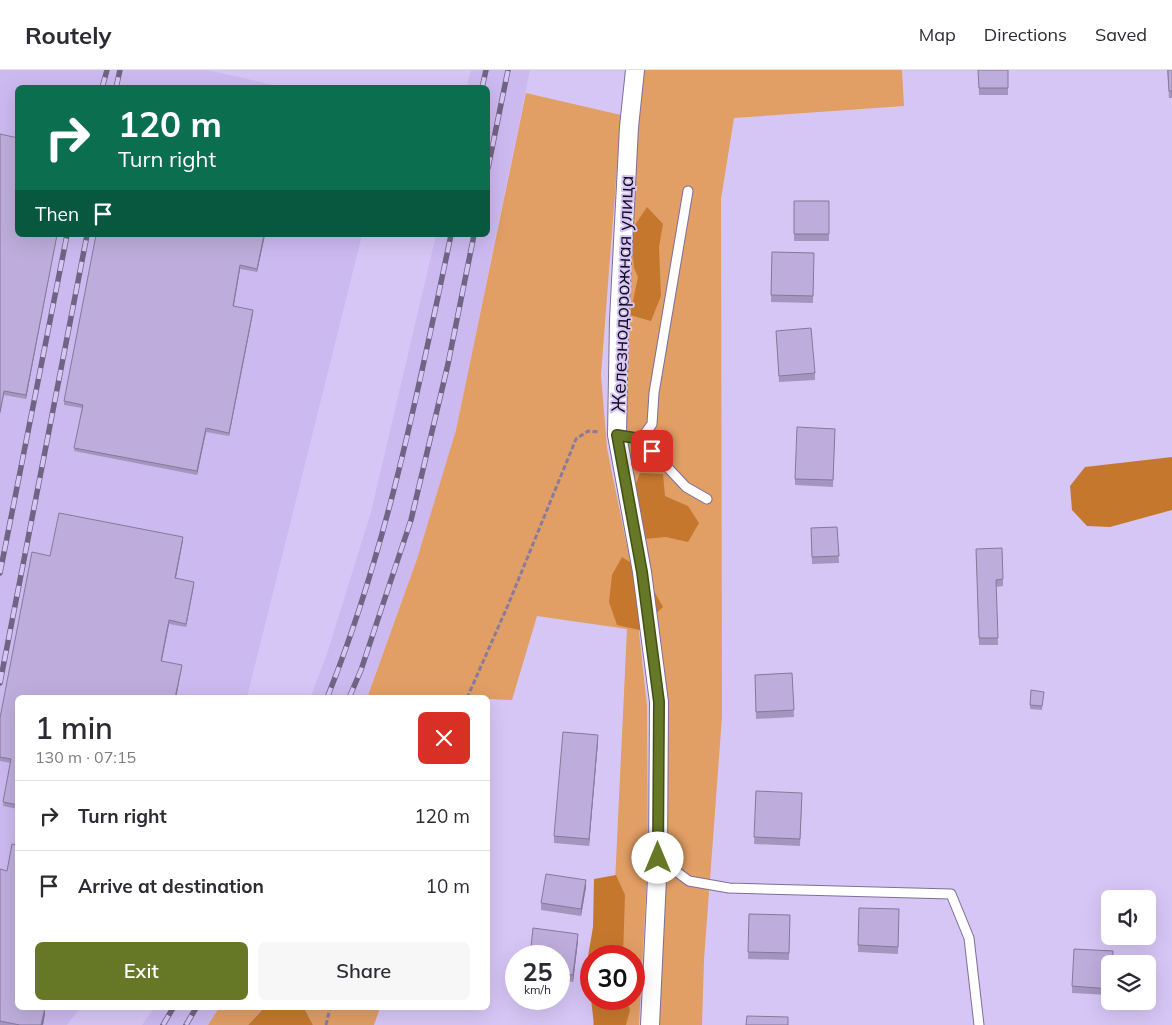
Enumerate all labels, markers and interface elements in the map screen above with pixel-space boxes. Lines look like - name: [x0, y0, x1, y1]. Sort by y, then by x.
- text: Routely: [25, 20, 111, 50]
- text: Map: [919, 23, 956, 46]
- text: Directions: [984, 23, 1067, 46]
- text: Saved: [1095, 23, 1147, 46]
- text: 120 m: [118, 102, 222, 146]
- icon: right: [35, 105, 100, 170]
- text: Turn right: [118, 145, 216, 173]
- street label: Железнодорожная улица: [606, 175, 638, 413]
- icon: arrive: [89, 200, 117, 228]
- text: Then: [35, 202, 79, 226]
- pin: [631, 430, 673, 472]
- icon: arrive: [638, 437, 666, 465]
- text: 1 min: [35, 709, 113, 747]
- button: close: [418, 712, 470, 764]
- text: 130 m · 07:15: [35, 747, 136, 767]
- icon: right: [35, 802, 63, 830]
- text: Turn right: [78, 804, 167, 828]
- text: 120 m: [414, 804, 470, 828]
- position arrow: [631, 831, 683, 883]
- icon: arrive: [35, 872, 63, 900]
- text: Arrive at destination: [78, 874, 264, 898]
- text: 10 m: [426, 874, 470, 898]
- map controls: [1101, 890, 1156, 1010]
- button: sound: [1101, 890, 1156, 945]
- button: Exit: [35, 942, 248, 1000]
- button: Share: [258, 942, 470, 1000]
- speed limit sign: 30: [580, 945, 645, 1010]
- button: layers: [1101, 955, 1156, 1010]
- text: 25: [522, 956, 553, 987]
- text: km/h: [524, 982, 551, 997]

